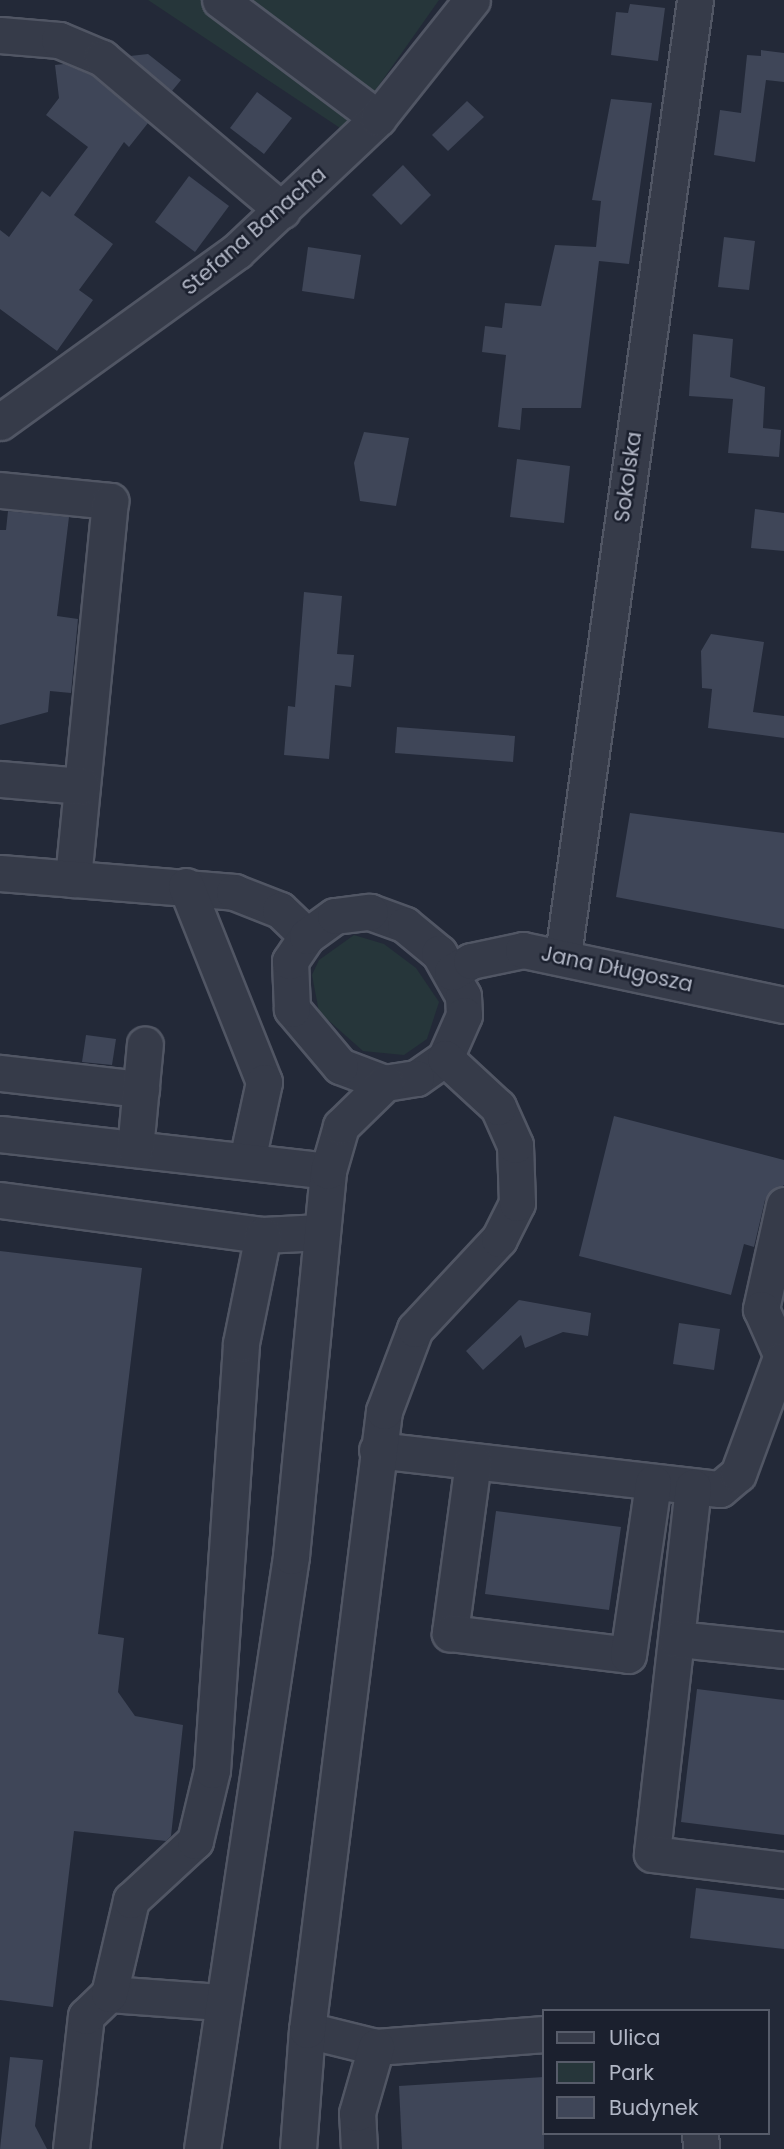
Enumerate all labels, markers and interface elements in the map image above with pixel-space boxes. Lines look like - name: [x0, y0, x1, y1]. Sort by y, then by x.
- street label: Stefana Banacha: [177, 162, 331, 300]
- street label: Sokolska: [609, 430, 647, 524]
- street label: Jana Długosza: [539, 941, 695, 997]
- legend: [542, 2009, 770, 2135]
- text: Ulica: [609, 2023, 660, 2052]
- text: Park: [609, 2058, 654, 2087]
- text: Budynek: [609, 2093, 699, 2122]

